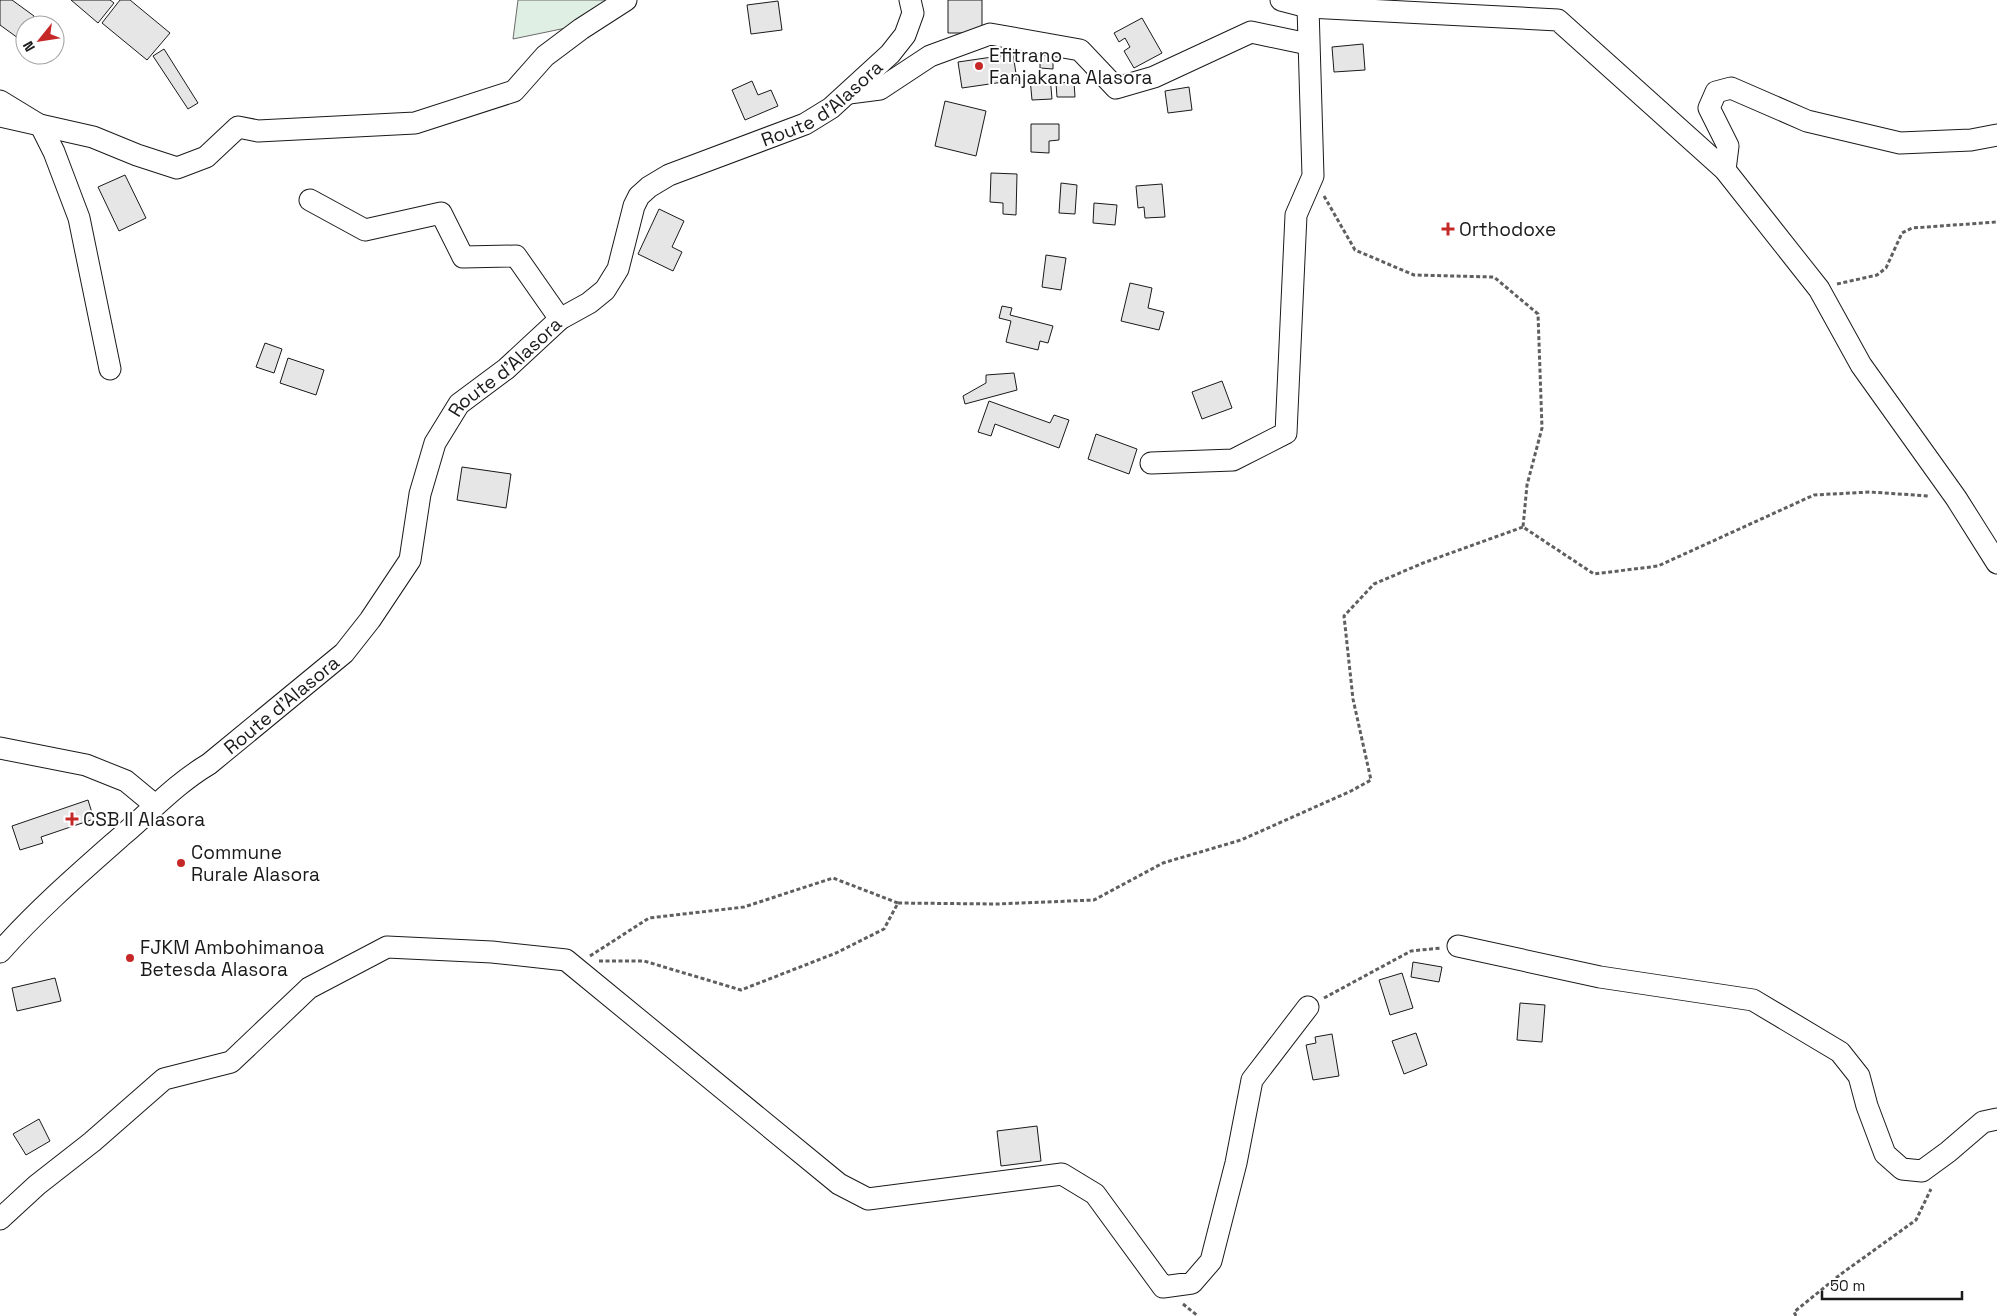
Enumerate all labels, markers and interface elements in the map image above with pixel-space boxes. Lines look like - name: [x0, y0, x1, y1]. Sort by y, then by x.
- north arrow: [15, 15, 65, 65]
- text: N: [19, 38, 39, 55]
- place label: Efitrano Fanjakana Alasora: [989, 43, 1153, 90]
- street label: Route d'Alasora: [757, 54, 888, 152]
- marker: Efitrano Fanjakana Alasora: [973, 60, 985, 72]
- place label: Orthodoxe: [1459, 217, 1556, 242]
- marker: Orthodoxe: [1441, 222, 1455, 236]
- street label: Route d'Alasora: [442, 311, 567, 421]
- street label: Route d'Alasora: [218, 650, 344, 760]
- place label: CSB II Alasora: [83, 807, 205, 832]
- marker: CSB II Alasora: [65, 812, 79, 826]
- place label: Commune Rurale Alasora: [191, 840, 320, 887]
- marker: Commune Rurale Alasora: [175, 857, 187, 869]
- place label: FJKM Ambohimanoa Betesda Alasora: [140, 935, 324, 982]
- marker: FJKM Ambohimanoa Betesda Alasora: [124, 952, 136, 964]
- scale bar: [1822, 1268, 1962, 1300]
- text: 50 m: [1830, 1276, 1865, 1295]

